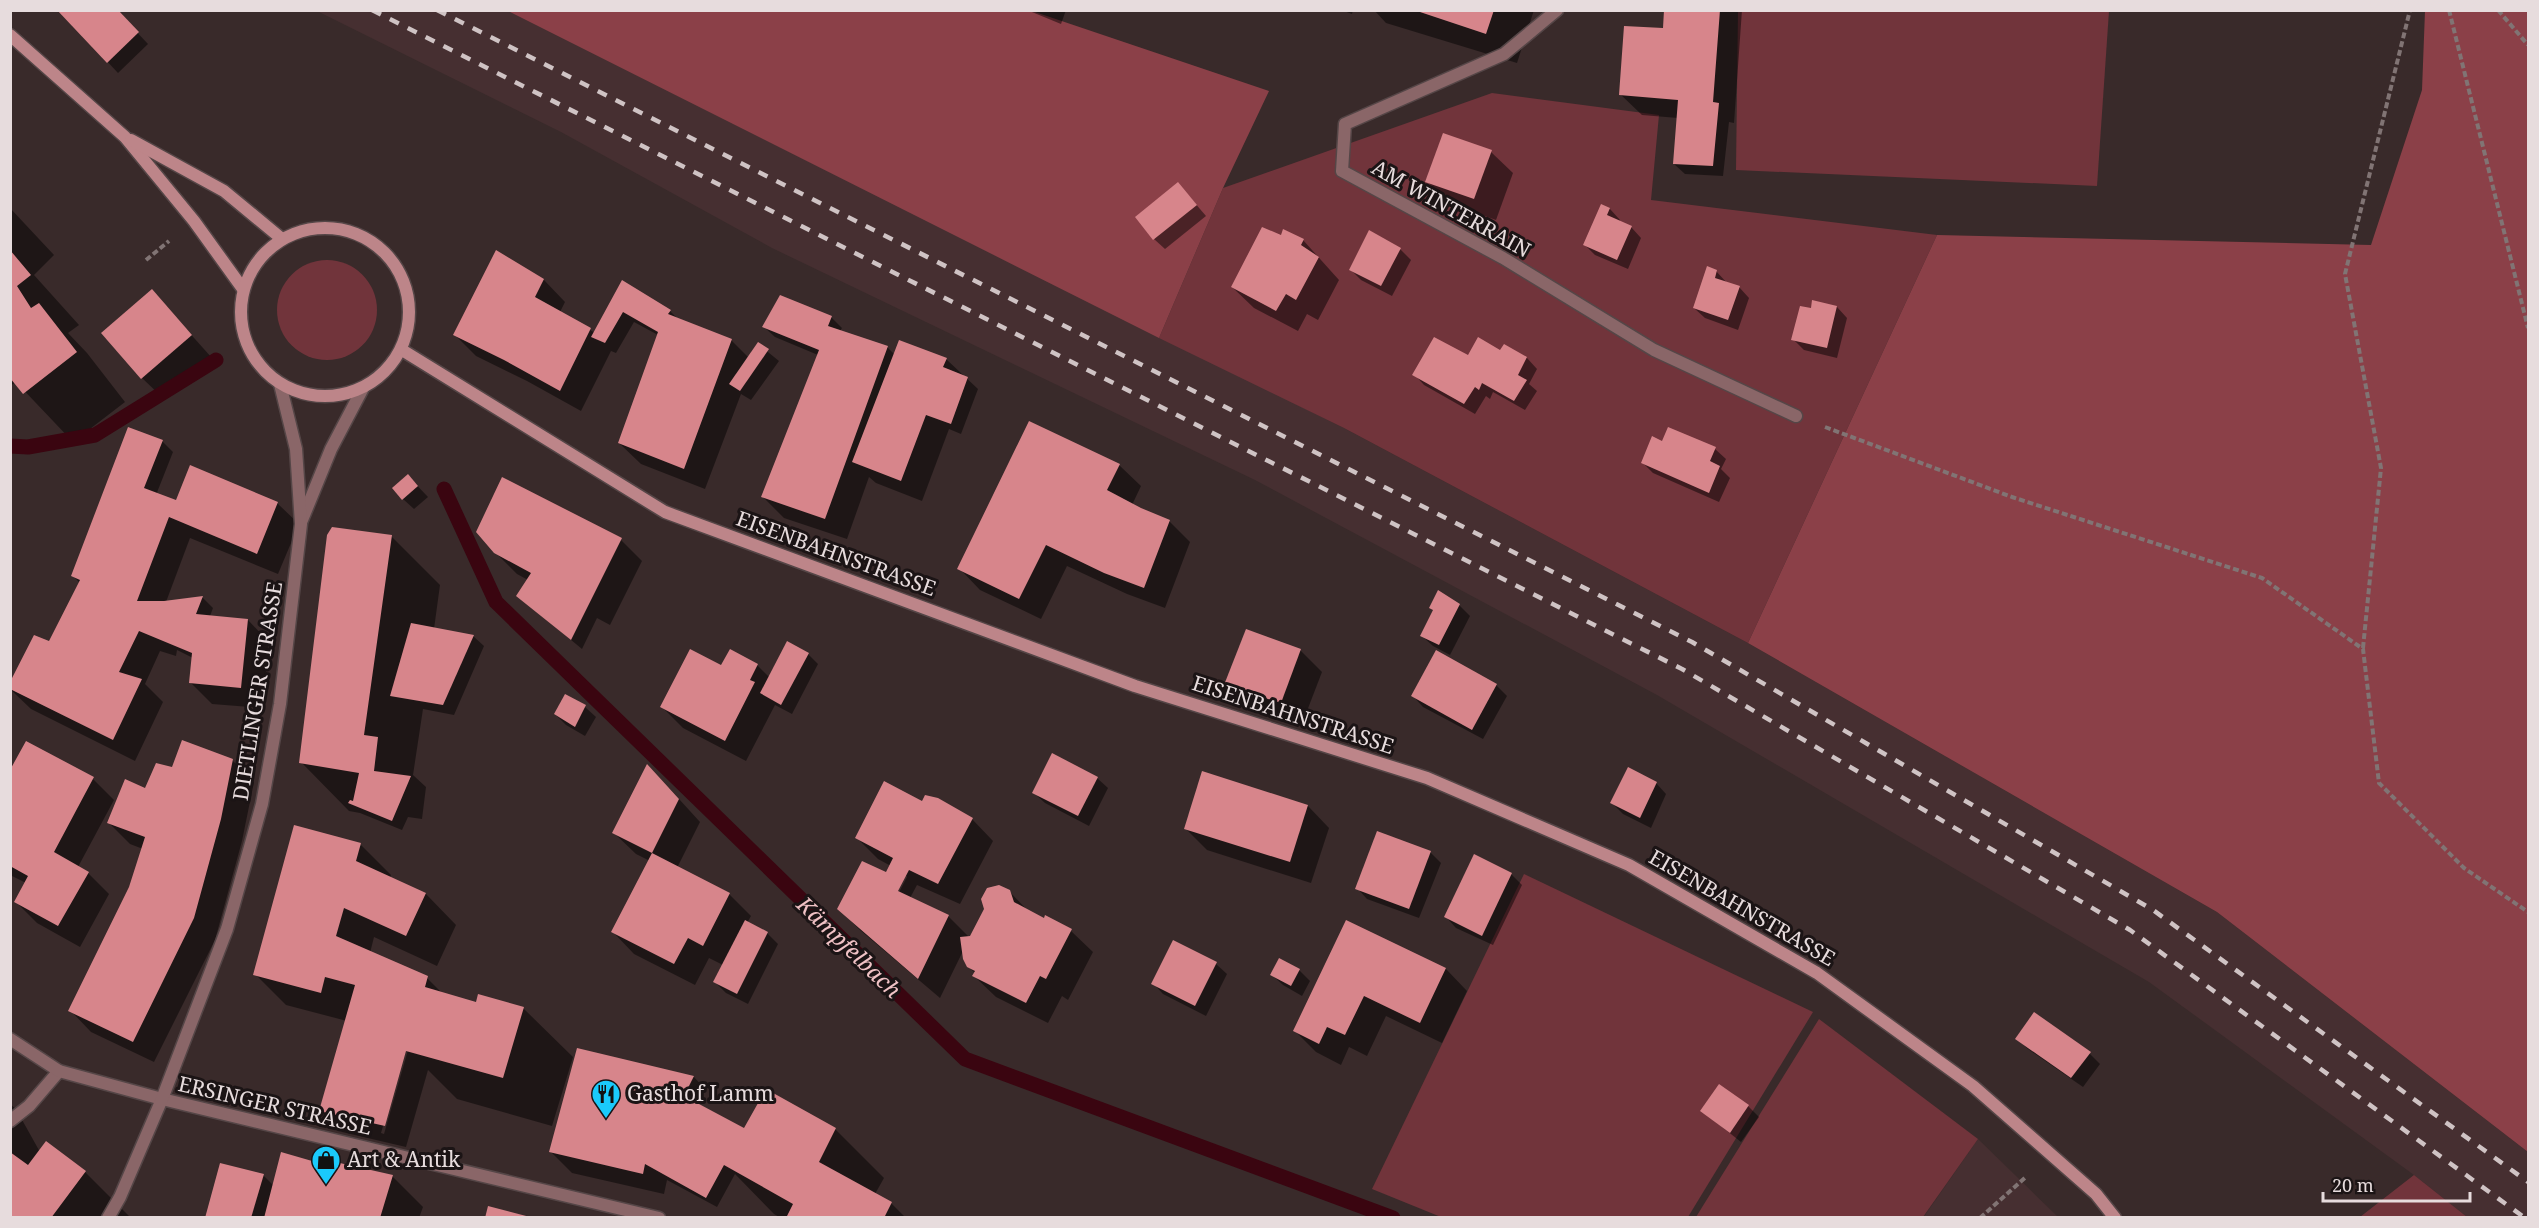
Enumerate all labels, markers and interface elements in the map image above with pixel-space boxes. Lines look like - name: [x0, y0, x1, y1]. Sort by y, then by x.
- street label: AM WINTERRAIN: [1367, 153, 1536, 263]
- street label: EISENBAHNSTRASSE: [733, 504, 940, 602]
- street label: DIETLINGER STRASSE: [226, 579, 288, 802]
- street label: EISENBAHNSTRASSE: [1189, 668, 1398, 760]
- street label: EISENBAHNSTRASSE: [1644, 842, 1841, 972]
- water label: Kämpfelbach: [790, 888, 908, 1004]
- street label: ERSINGER STRASSE: [176, 1069, 375, 1141]
- restaurant icon: Gasthof Lamm: [590, 1078, 622, 1120]
- place label: Gasthof Lamm: [627, 1079, 774, 1107]
- shop icon: Art & Antik: [310, 1144, 342, 1186]
- place label: Art & Antik: [347, 1145, 461, 1173]
- scale bar: [2323, 1165, 2470, 1203]
- text: 20 m: [2332, 1173, 2374, 1197]

